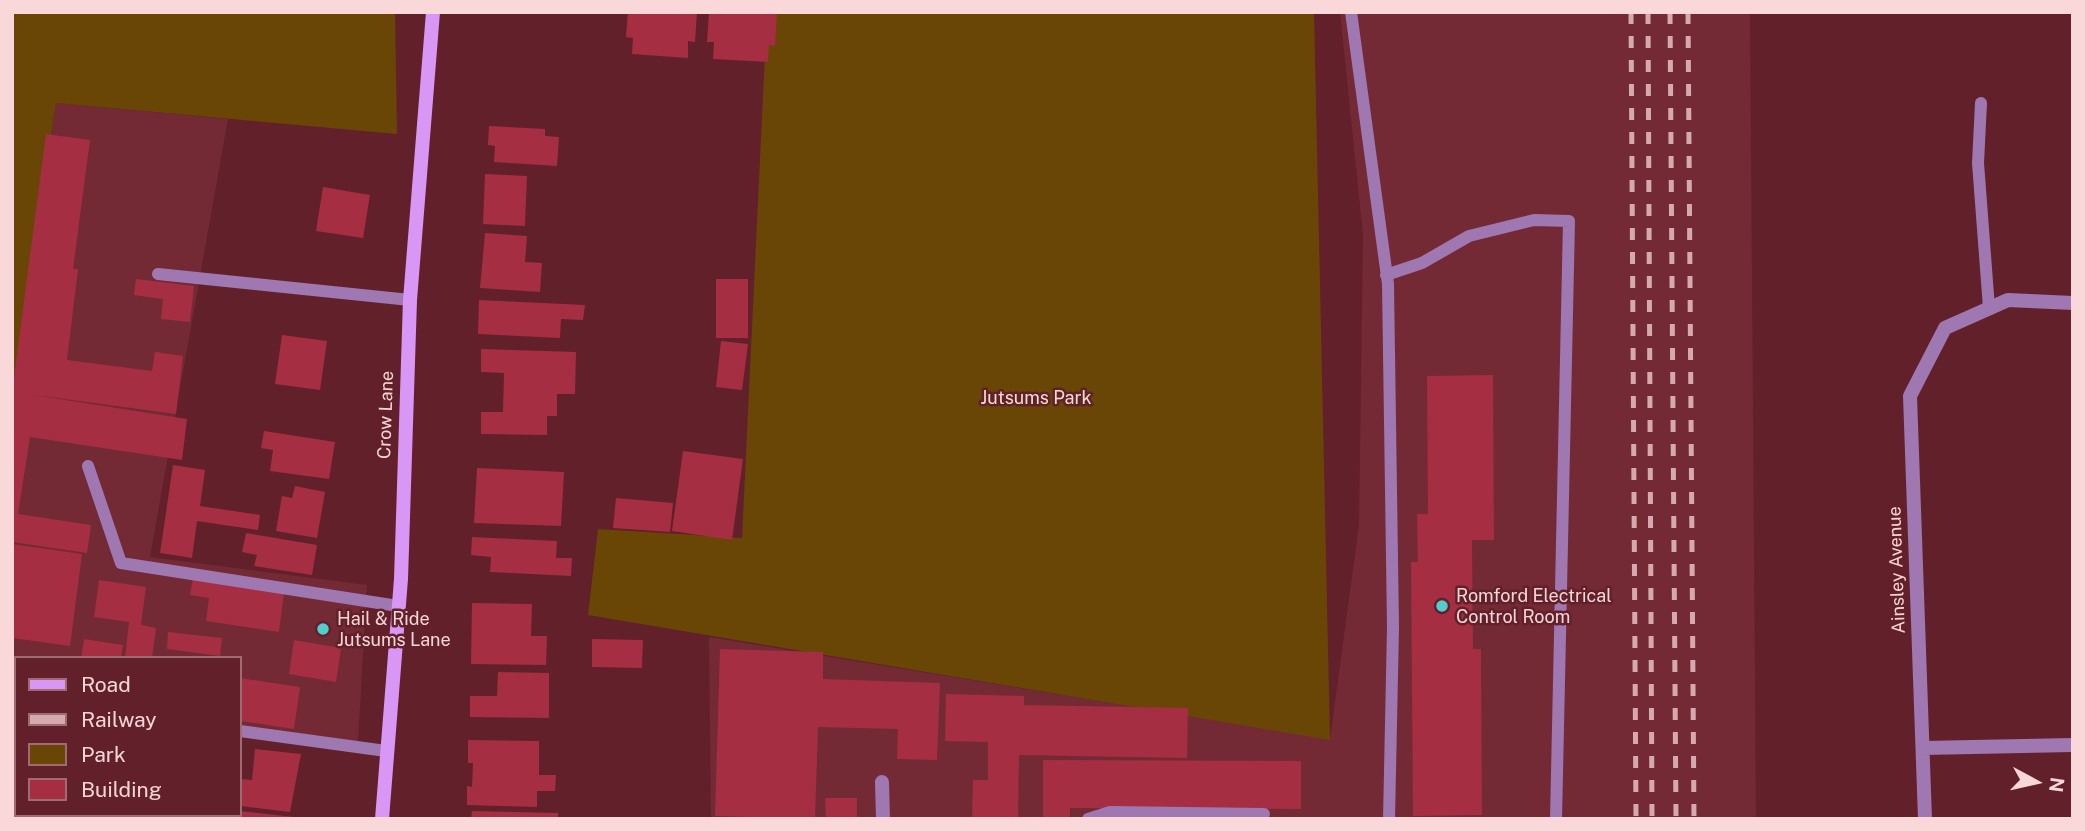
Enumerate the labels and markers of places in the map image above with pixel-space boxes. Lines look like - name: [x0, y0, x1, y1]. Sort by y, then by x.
- place label: Romford Electrical Control Room: [1456, 585, 1612, 628]
- marker: Romford Electrical Control Room: [1434, 598, 1450, 614]
- place label: Hail & Ride Jutsums Lane: [337, 608, 451, 650]
- marker: Hail & Ride Jutsums Lane: [315, 621, 331, 637]

